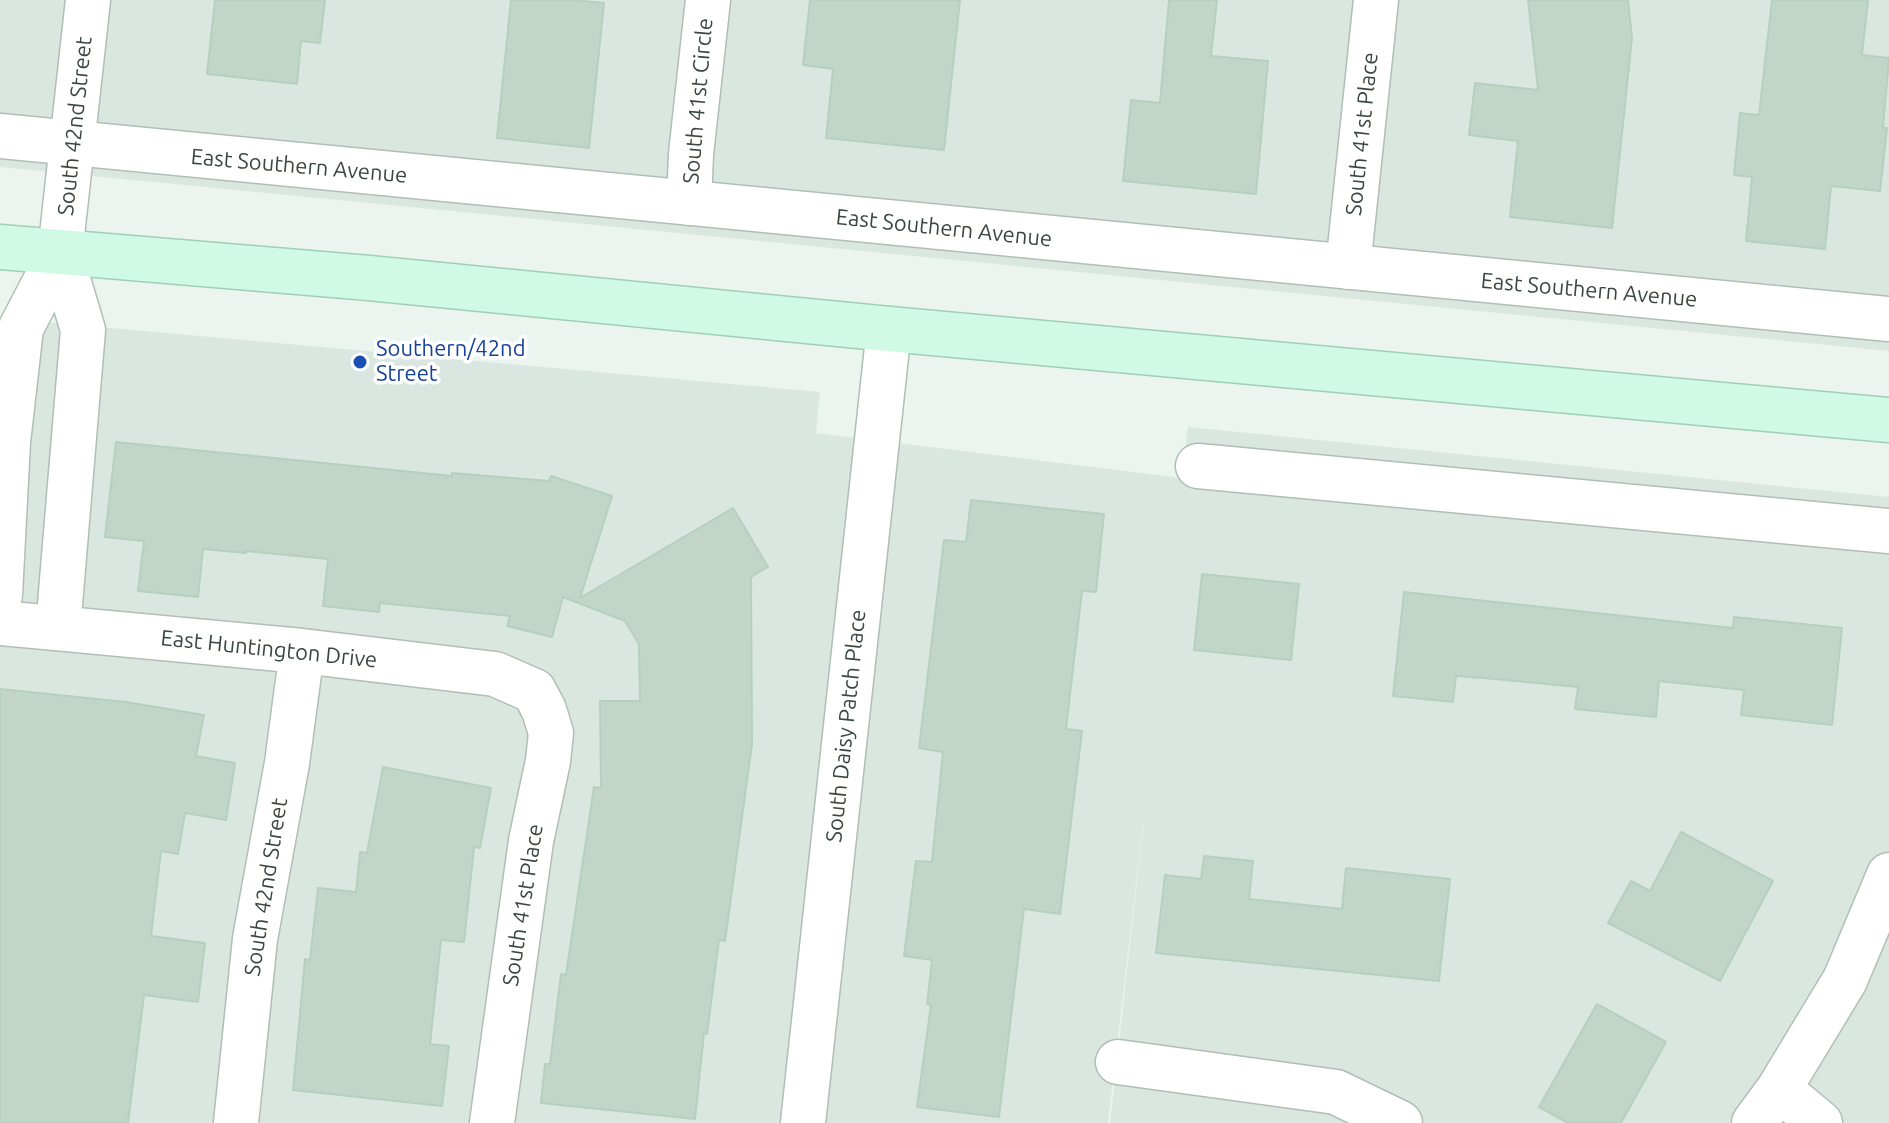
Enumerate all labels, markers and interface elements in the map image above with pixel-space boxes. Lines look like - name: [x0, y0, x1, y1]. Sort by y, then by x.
- street label: South 41st Circle: [678, 17, 718, 185]
- street label: South 42nd Street: [52, 35, 98, 217]
- street label: South 41st Place: [1340, 51, 1384, 217]
- street label: East Southern Avenue: [190, 143, 408, 189]
- street label: East Southern Avenue: [835, 204, 1053, 252]
- street label: East Southern Avenue: [1480, 267, 1698, 313]
- place label: Southern/42nd Street: [376, 336, 526, 388]
- marker: Southern/42nd Street: [351, 353, 369, 371]
- street label: South Daisy Patch Place: [821, 608, 871, 844]
- street label: East Huntington Drive: [159, 624, 379, 674]
- street label: South 42nd Street: [239, 796, 293, 978]
- street label: South 41st Place: [497, 822, 549, 988]

